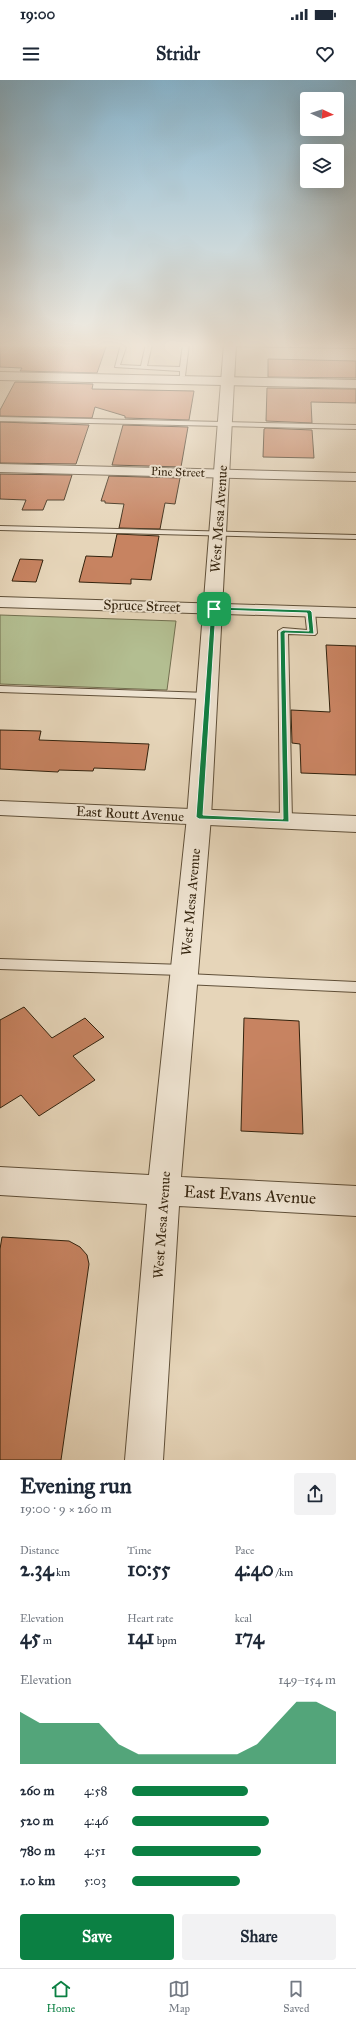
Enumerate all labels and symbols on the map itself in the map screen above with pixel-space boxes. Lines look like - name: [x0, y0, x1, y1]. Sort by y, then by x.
- north arrow: [300, 92, 344, 136]
- street label: Pine Street: [151, 464, 206, 480]
- street label: West Mesa Avenue: [207, 464, 231, 573]
- pin: [197, 592, 231, 626]
- street label: Spruce Street: [103, 596, 181, 616]
- street label: East Routt Avenue: [75, 803, 185, 825]
- street label: West Mesa Avenue: [178, 847, 204, 956]
- street label: West Mesa Avenue: [150, 1170, 174, 1279]
- street label: East Evans Avenue: [183, 1181, 317, 1209]

